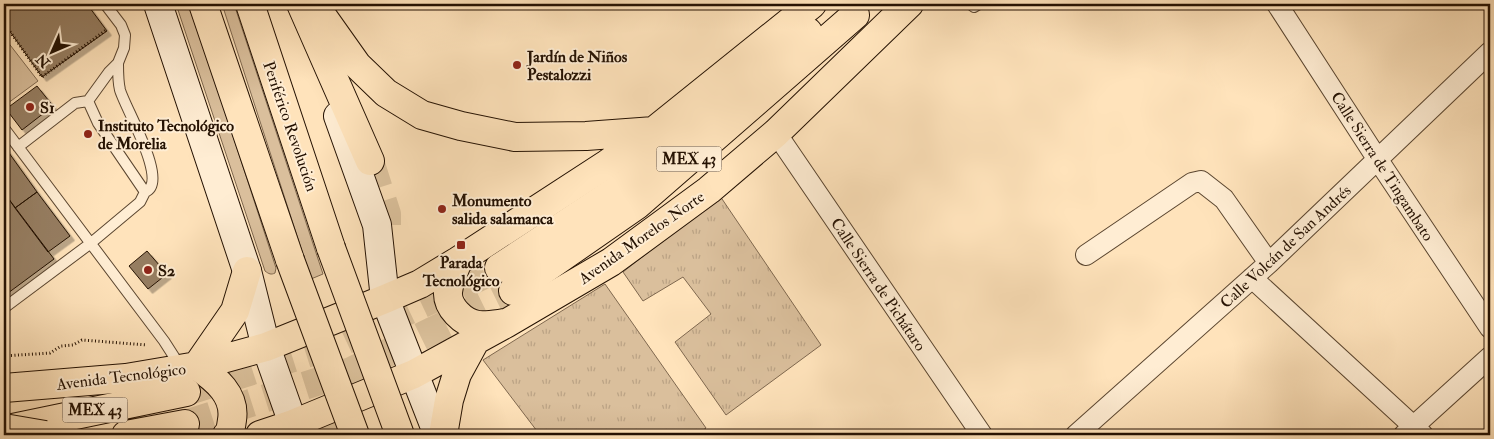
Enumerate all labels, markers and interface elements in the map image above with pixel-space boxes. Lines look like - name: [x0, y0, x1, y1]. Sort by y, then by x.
- north arrow: [28, 28, 78, 78]
- place label: Jardín de Niños Pestalozzi: [526, 47, 628, 85]
- text: N: [32, 50, 54, 72]
- street label: Periférico Revolución: [258, 59, 322, 194]
- marker: Jardín de Niños Pestalozzi: [511, 59, 523, 71]
- street label: Calle Sierra de Tingambato: [1326, 88, 1438, 245]
- place label: S1: [40, 98, 55, 118]
- marker: S1: [24, 101, 36, 113]
- place label: Instituto Tecnológico de Morelia: [98, 116, 234, 154]
- marker: Instituto Tecnológico de Morelia: [82, 128, 94, 140]
- road number: MEX 43: [656, 146, 722, 172]
- street label: Calle Volcán de San Andrés: [1216, 181, 1355, 313]
- street label: Avenida Morelos Norte: [574, 187, 709, 289]
- place label: Monumento salida salamanca: [451, 191, 554, 229]
- marker: Monumento salida salamanca: [436, 203, 448, 215]
- street label: Calle Sierra de Pichátaro: [826, 214, 930, 355]
- marker: Parada Tecnológico: [455, 239, 467, 251]
- place label: Parada Tecnológico: [422, 253, 500, 292]
- place label: S2: [158, 261, 175, 281]
- marker: S2: [142, 264, 154, 276]
- street label: Avenida Tecnológico: [54, 359, 187, 395]
- road number: MEX 43: [62, 398, 128, 422]

